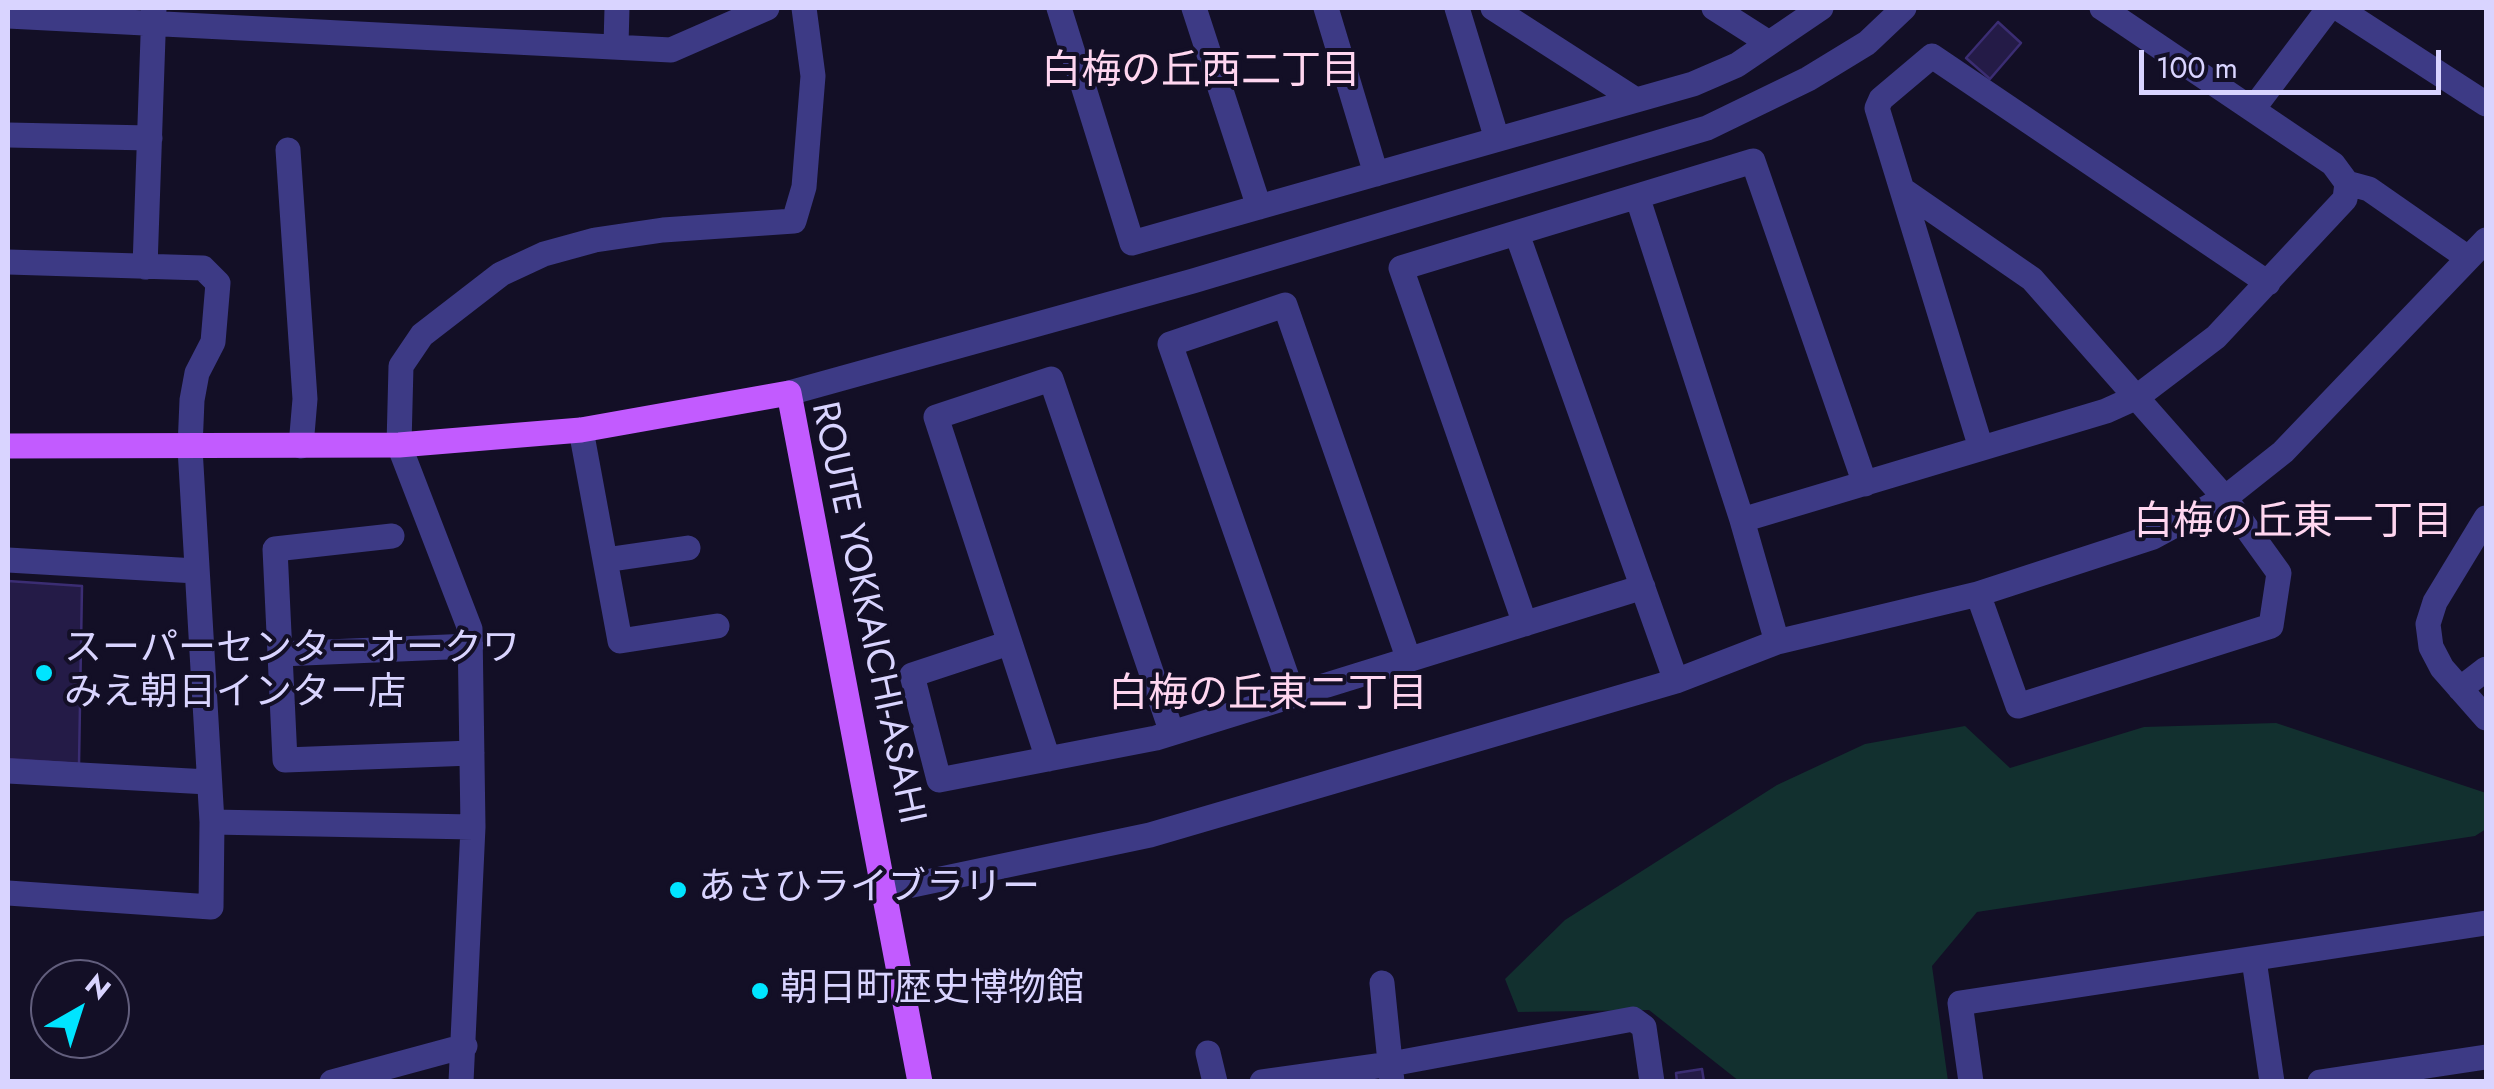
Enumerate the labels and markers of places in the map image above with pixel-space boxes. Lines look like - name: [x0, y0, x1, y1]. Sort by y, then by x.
- place label: スーパーセンターオークワ みえ朝日インター店: [64, 628, 520, 718]
- marker: スーパーセンターオークワ みえ朝日インター店: [33, 662, 55, 684]
- place label: あさひライブラリー: [698, 867, 1040, 913]
- marker: あさひライブラリー: [667, 879, 689, 901]
- place label: 朝日町歴史博物館: [780, 968, 1084, 1014]
- marker: 朝日町歴史博物館: [749, 980, 771, 1002]

